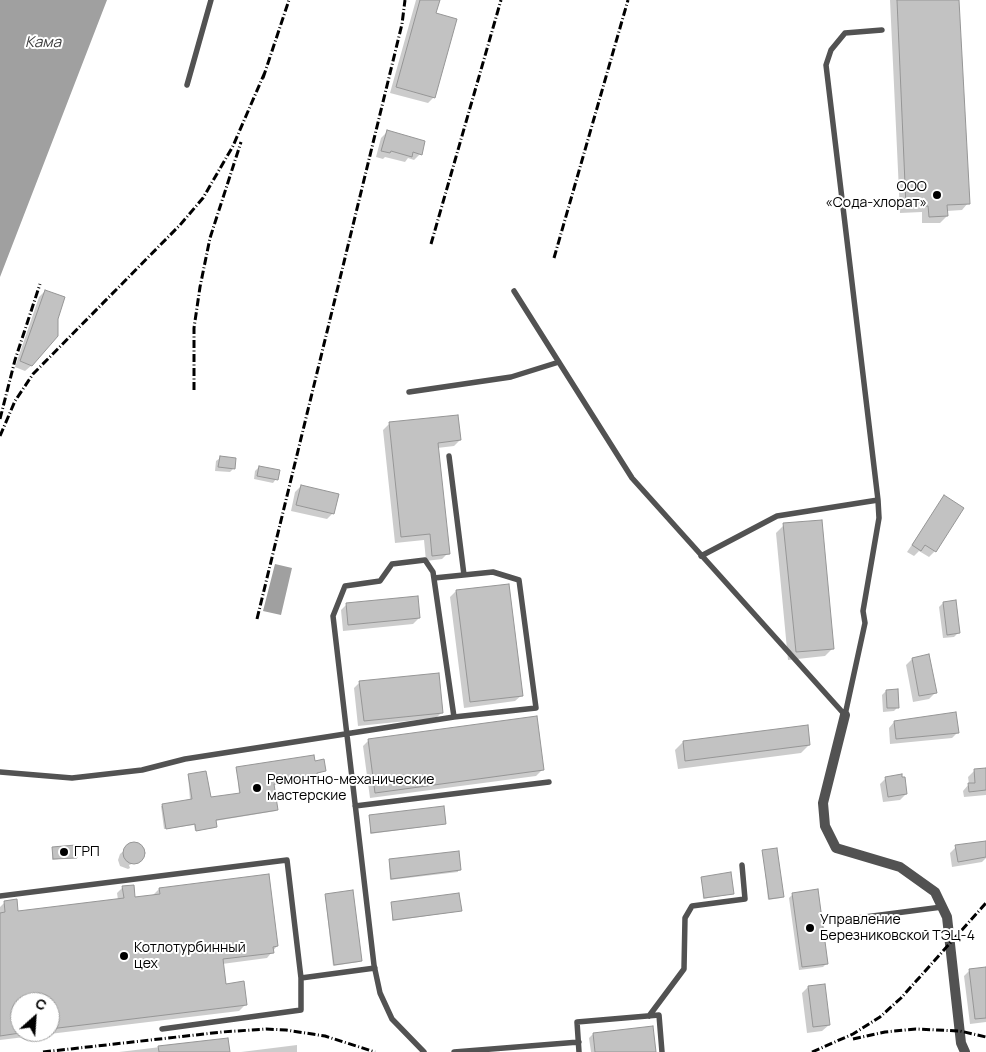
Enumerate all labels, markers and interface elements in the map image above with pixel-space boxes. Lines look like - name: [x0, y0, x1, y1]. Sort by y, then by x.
- water label: Кама: [25, 34, 61, 52]
- place label: ООО «Сода-хлорат»: [825, 179, 927, 212]
- marker: ООО «Сода-хлорат»: [931, 189, 943, 201]
- place label: Ремонтно-механические мастерские: [267, 772, 435, 804]
- marker: Ремонтно-механические мастерские: [251, 782, 263, 794]
- place label: ГРП: [74, 844, 100, 860]
- marker: ГРП: [58, 846, 70, 858]
- place label: Управление Березниковской ТЭЦ-4: [820, 912, 975, 944]
- marker: Управление Березниковской ТЭЦ-4: [804, 922, 816, 934]
- place label: Котлотурбинный цех: [134, 940, 246, 972]
- marker: Котлотурбинный цех: [118, 950, 130, 962]
- north arrow: [10, 992, 60, 1042]
- text: С: [33, 993, 50, 1015]

